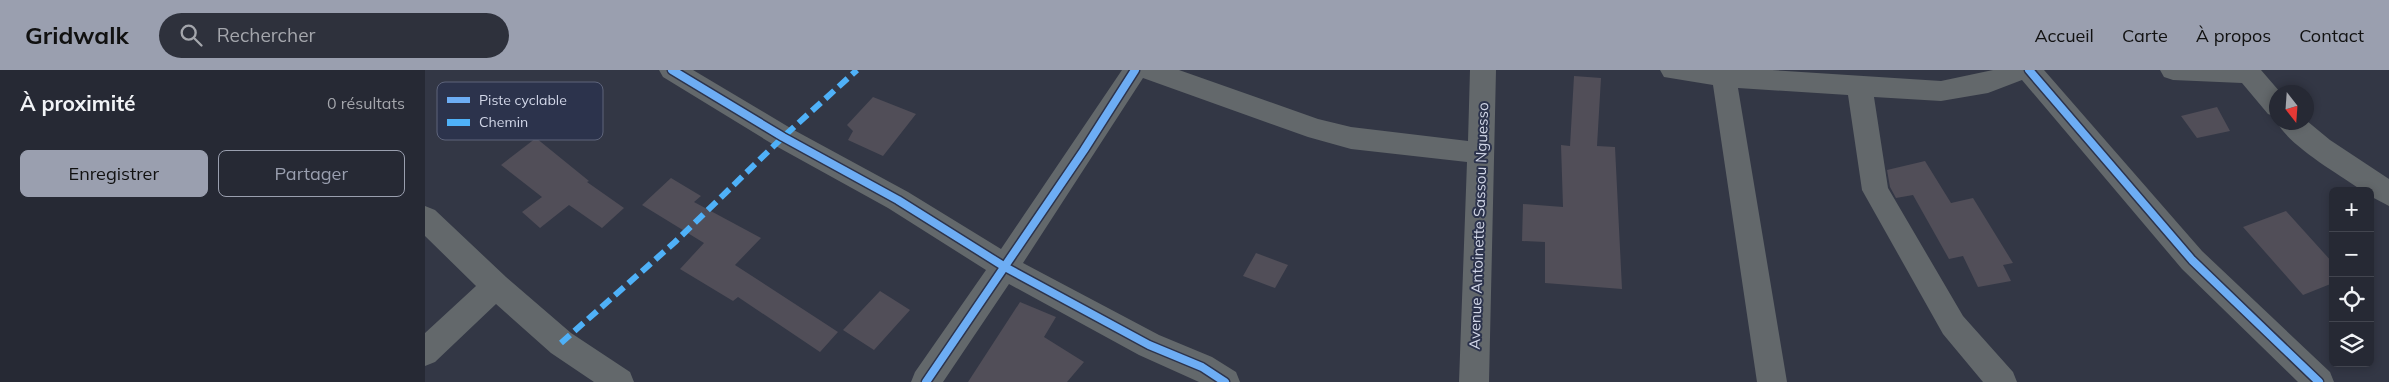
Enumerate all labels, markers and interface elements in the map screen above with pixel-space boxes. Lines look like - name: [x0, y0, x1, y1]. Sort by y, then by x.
- search box: [159, 13, 509, 58]
- text: Gridwalk: [25, 20, 129, 50]
- icon: search: [177, 21, 205, 49]
- text: Rechercher: [217, 23, 315, 47]
- text: Accueil: [2034, 24, 2094, 47]
- text: Carte: [2122, 24, 2168, 47]
- text: À propos: [2196, 24, 2271, 47]
- text: Contact: [2299, 24, 2364, 47]
- legend: [437, 82, 603, 140]
- north arrow: [2269, 85, 2314, 130]
- text: À proximité: [20, 90, 136, 116]
- text: Piste cyclable: [479, 91, 567, 109]
- text: 0 résultats: [327, 93, 405, 113]
- street label: Avenue Antoinette Sassou Nguesso: [1465, 102, 1492, 350]
- text: Chemin: [479, 113, 528, 131]
- button: Enregistrer: [20, 150, 208, 197]
- button: Partager: [218, 150, 405, 197]
- map controls: [2329, 187, 2374, 367]
- button: +: [2329, 187, 2374, 232]
- button: −: [2329, 232, 2374, 277]
- button: locate: [2329, 277, 2374, 322]
- button: layers: [2329, 322, 2374, 367]

